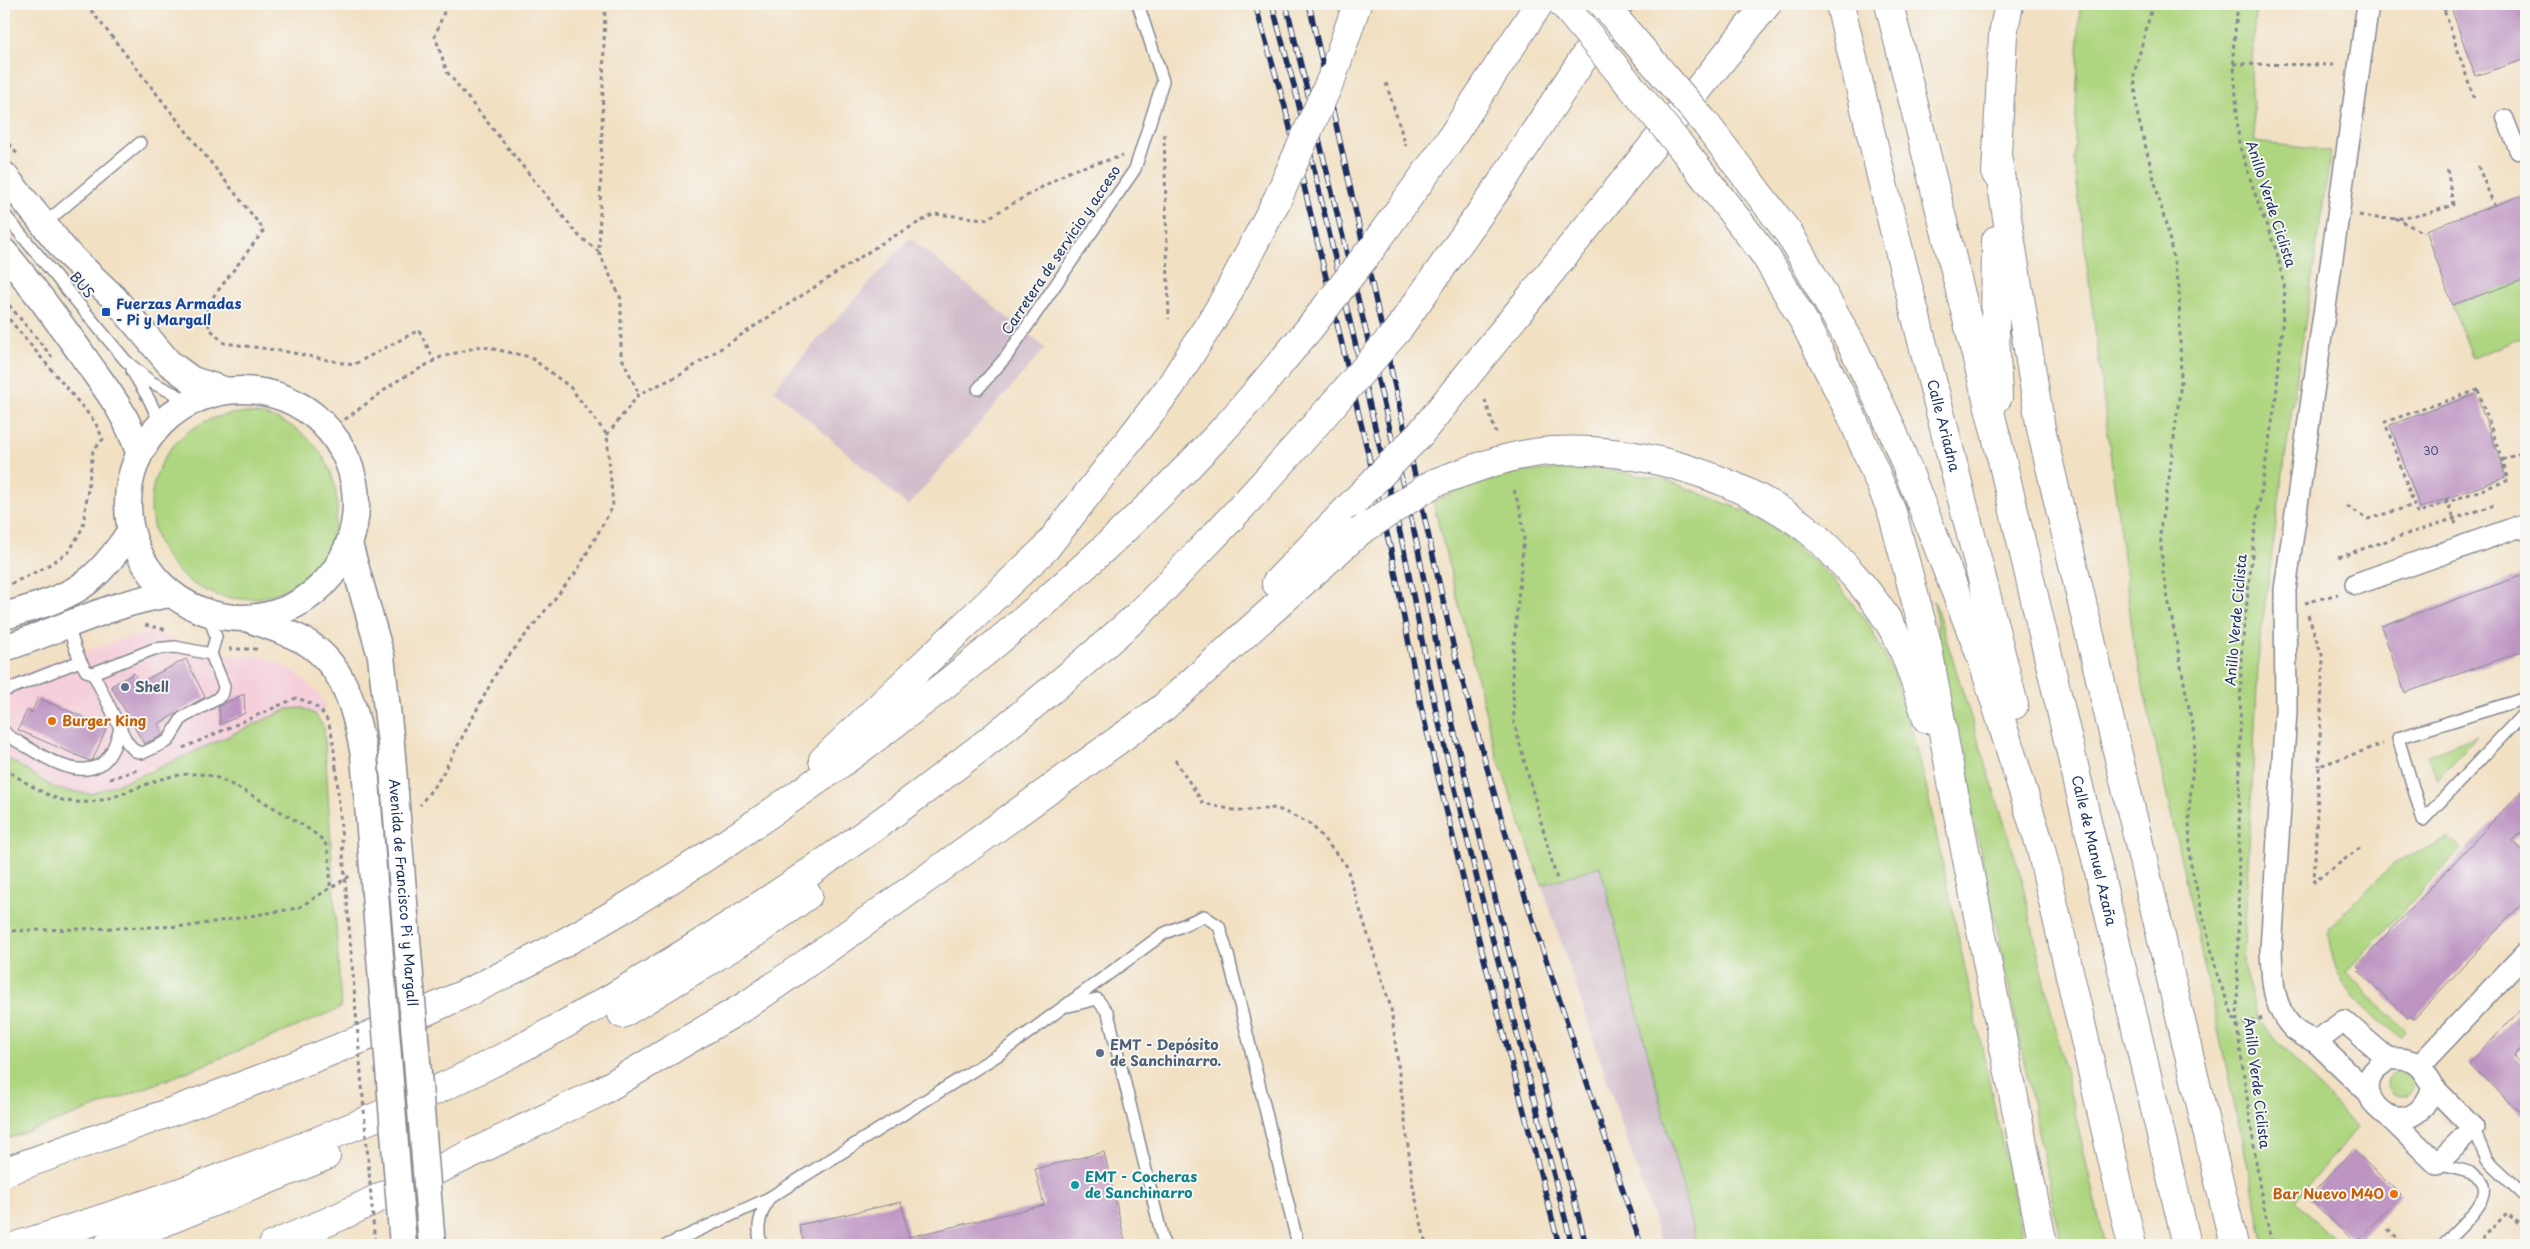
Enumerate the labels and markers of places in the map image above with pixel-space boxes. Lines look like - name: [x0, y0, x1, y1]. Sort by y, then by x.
- place label: Fuerzas Armadas - Pi y Margall: [116, 293, 242, 330]
- marker: Fuerzas Armadas - Pi y Margall: [100, 306, 112, 318]
- place label: Shell: [135, 676, 169, 697]
- marker: Shell: [119, 681, 131, 693]
- place label: Burger King: [62, 710, 146, 731]
- marker: Burger King: [46, 715, 58, 727]
- place label: EMT - Depósito de Sanchinarro.: [1110, 1034, 1222, 1071]
- marker: EMT - Depósito de Sanchinarro.: [1094, 1047, 1106, 1059]
- place label: EMT - Cocheras de Sanchinarro: [1085, 1166, 1198, 1203]
- marker: EMT - Cocheras de Sanchinarro: [1069, 1179, 1081, 1191]
- place label: Bar Nuevo M40: [2272, 1183, 2384, 1204]
- marker: Bar Nuevo M40: [2388, 1188, 2400, 1200]

